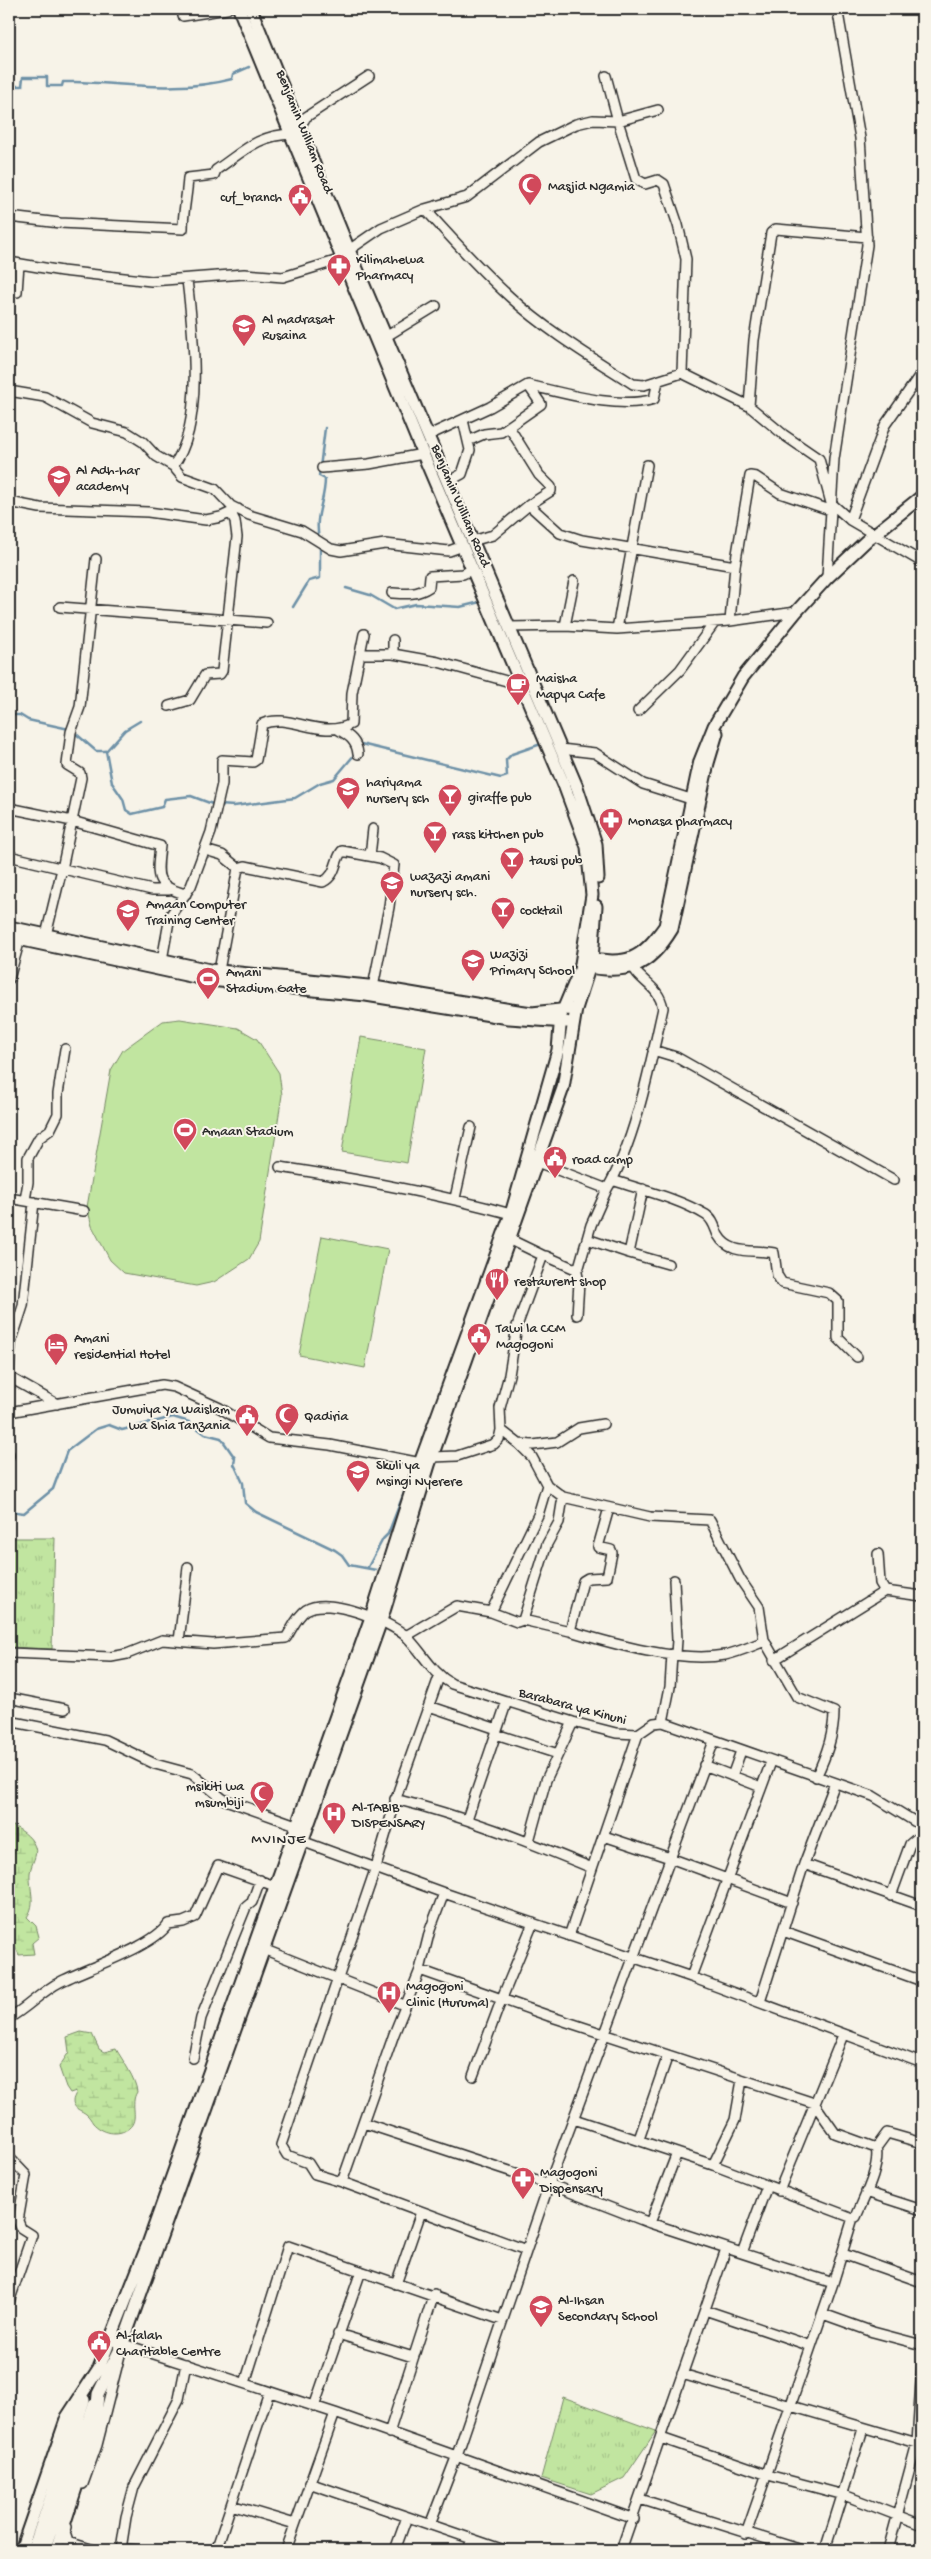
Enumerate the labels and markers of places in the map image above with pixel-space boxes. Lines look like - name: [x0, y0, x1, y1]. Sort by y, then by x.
- mosque icon: Masjid Ngamia: [517, 172, 543, 206]
- place label: Masjid Ngamia: [548, 179, 636, 196]
- public building icon: cuf_branch: [287, 183, 313, 217]
- place label: cuf_branch: [220, 190, 282, 207]
- place label: Kilimahewa Pharmacy: [355, 252, 425, 285]
- pharmacy icon: Kilimahewa Pharmacy: [326, 253, 352, 287]
- place label: Al madrasat Rusaina: [262, 312, 335, 345]
- school or university icon: Al madrasat Rusaina: [231, 313, 257, 347]
- place label: Al Adh-har academy: [76, 463, 140, 496]
- school or university icon: Al Adh-har academy: [46, 464, 72, 498]
- place label: Maisha Mapya Cafe: [536, 671, 606, 704]
- cafe icon: Maisha Mapya Cafe: [505, 672, 531, 706]
- place label: hariyama nursery sch: [366, 775, 430, 808]
- school or university icon: hariyama nursery sch: [335, 776, 361, 810]
- bar icon: giraffe pub: [437, 783, 463, 817]
- place label: giraffe pub: [468, 790, 532, 807]
- pharmacy icon: Monasa pharmacy: [598, 807, 624, 841]
- place label: Monasa pharmacy: [628, 814, 732, 831]
- bar icon: rass kitchen pub: [422, 820, 448, 854]
- place label: rass kitchen pub: [452, 827, 544, 844]
- bar icon: tausi pub: [499, 846, 525, 880]
- place label: tausi pub: [529, 853, 583, 870]
- place label: wazazi amani nursery sch.: [410, 869, 490, 902]
- school or university icon: wazazi amani nursery sch.: [379, 870, 405, 904]
- bar icon: cocktail: [490, 896, 516, 930]
- place label: Amaan Computer Training Center: [145, 897, 247, 930]
- school or university icon: Amaan Computer Training Center: [115, 898, 141, 932]
- place label: cocktail: [520, 903, 563, 920]
- place label: Wazizi Primary School: [489, 947, 575, 980]
- school or university icon: Wazizi Primary School: [460, 948, 486, 982]
- place label: Amani Stadium Gate: [226, 965, 307, 998]
- sports icon: Amani Stadium Gate: [195, 966, 221, 1000]
- sports icon: Amaan Stadium: [172, 1117, 198, 1151]
- place label: Amaan Stadium: [202, 1124, 293, 1141]
- public building icon: road camp: [542, 1145, 568, 1179]
- place label: road camp: [572, 1152, 633, 1169]
- restaurant icon: restaurent shop: [484, 1267, 510, 1301]
- place label: restaurent shop: [514, 1274, 606, 1291]
- place label: Tawi la CCM Magogoni: [495, 1321, 566, 1354]
- public building icon: Tawi la CCM Magogoni: [466, 1322, 492, 1356]
- place label: Amani residential Hotel: [74, 1331, 171, 1364]
- hotel icon: Amani residential Hotel: [43, 1332, 69, 1366]
- place label: Jumuiya Ya Waislam wa Shia Tanzania: [112, 1402, 231, 1435]
- mosque icon: Qadiria: [274, 1402, 300, 1436]
- public building icon: Jumuiya Ya Waislam wa Shia Tanzania: [234, 1403, 260, 1437]
- place label: Qadiria: [304, 1409, 349, 1426]
- place label: Skuli ya Msingi Nyerere: [376, 1458, 463, 1491]
- school or university icon: Skuli ya Msingi Nyerere: [345, 1459, 371, 1493]
- place label: msikiti wa msumbiji: [186, 1779, 245, 1812]
- mosque icon: msikiti wa msumbiji: [249, 1780, 275, 1814]
- place label: Al-TABIB DISPENSARY: [351, 1800, 425, 1833]
- hospital icon: Al-TABIB DISPENSARY: [321, 1801, 347, 1835]
- place label: Magogoni Clinic (Huruma): [406, 1979, 489, 2012]
- hospital icon: Magogoni Clinic (Huruma): [376, 1980, 402, 2014]
- place label: Magogoni Dispensary: [539, 2165, 603, 2198]
- pharmacy icon: Magogoni Dispensary: [510, 2166, 536, 2200]
- place label: Al-Ihsan Secondary School: [558, 2293, 658, 2326]
- school or university icon: Al-Ihsan Secondary School: [528, 2294, 554, 2328]
- place label: Al-falah Charitable Centre: [116, 2328, 222, 2361]
- public building icon: Al-falah Charitable Centre: [86, 2329, 112, 2363]

